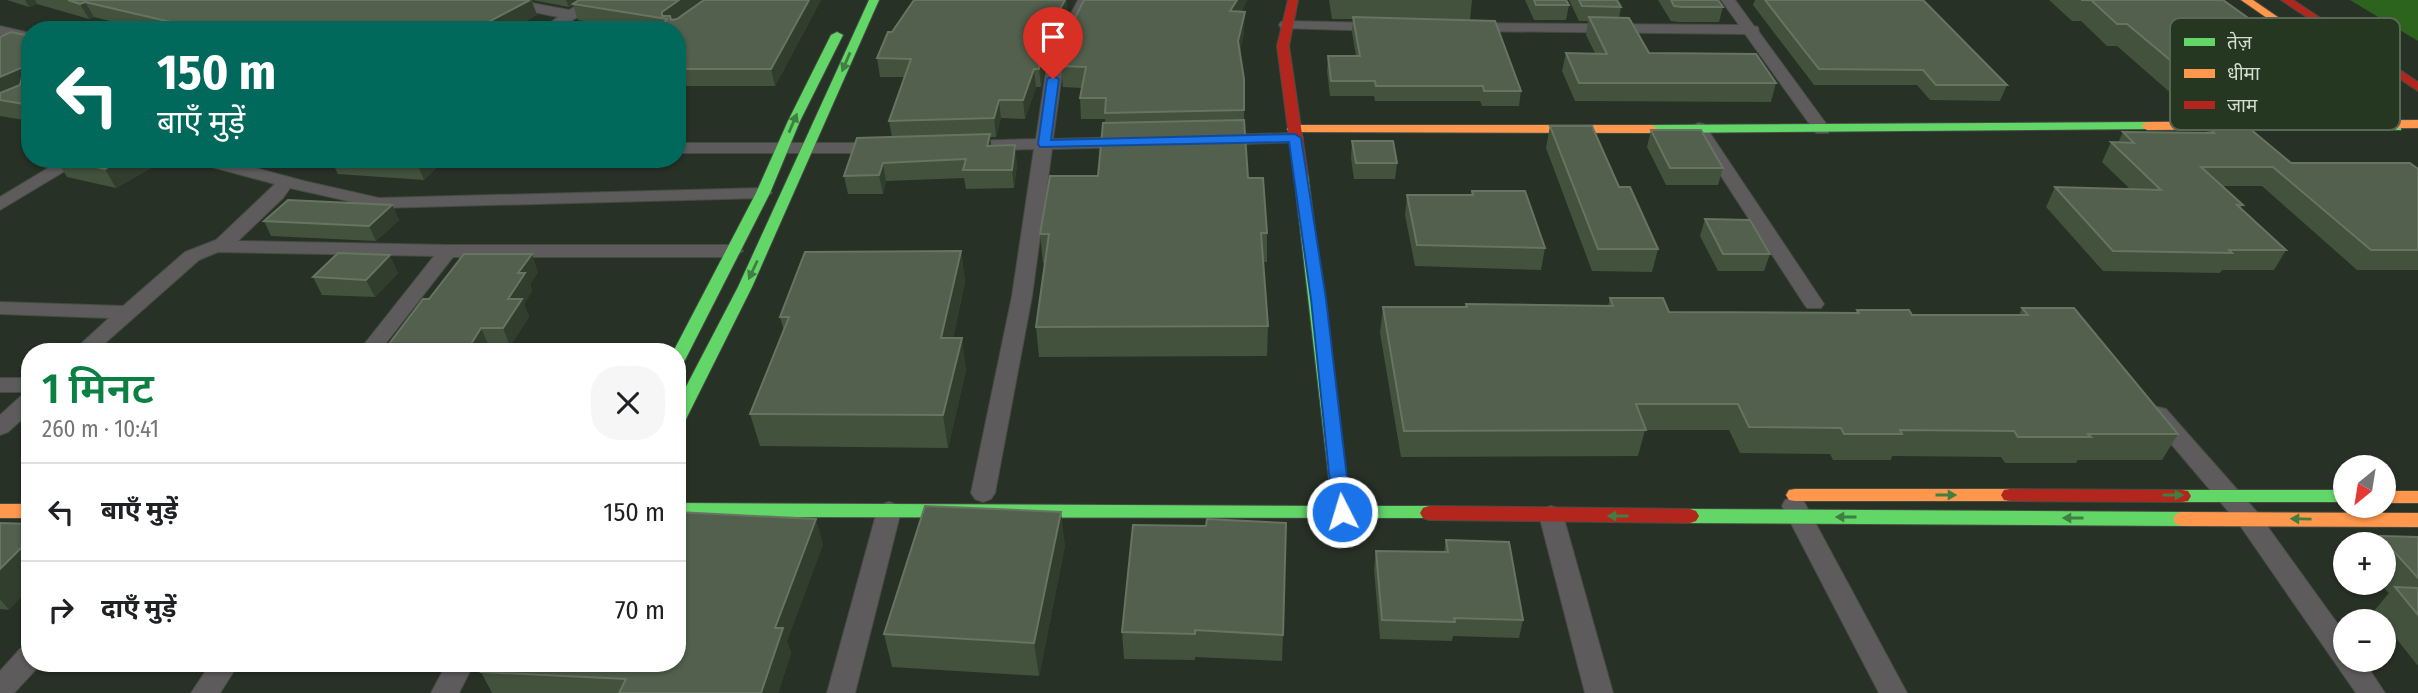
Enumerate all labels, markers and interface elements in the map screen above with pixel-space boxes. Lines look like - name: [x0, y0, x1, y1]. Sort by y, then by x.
- pin: [1023, 7, 1083, 79]
- icon: arrive: [1034, 18, 1072, 56]
- legend: [2170, 18, 2400, 130]
- text: तेज़: [2227, 31, 2253, 54]
- text: 150 m: [157, 43, 276, 102]
- icon: left: [42, 49, 133, 140]
- one-way arrow: [840, 52, 851, 73]
- text: धीमा: [2227, 62, 2261, 85]
- text: जाम: [2227, 94, 2258, 117]
- text: बाएँ मुड़ें: [157, 103, 245, 141]
- one-way arrow: [788, 112, 799, 133]
- one-way arrow: [747, 260, 759, 280]
- text: 1 मिनट: [42, 364, 154, 414]
- button: close: [591, 366, 665, 440]
- text: 260 m · 10:41: [42, 415, 159, 443]
- north arrow: [2333, 455, 2396, 518]
- map controls: [2333, 455, 2396, 672]
- position arrow: [1305, 475, 1379, 549]
- one-way arrow: [1935, 489, 1957, 501]
- one-way arrow: [2163, 489, 2185, 501]
- icon: left: [42, 493, 80, 531]
- text: बाएँ मुड़ें: [101, 495, 178, 526]
- text: 150 m: [603, 497, 665, 528]
- one-way arrow: [1607, 510, 1629, 522]
- one-way arrow: [1835, 511, 1857, 523]
- one-way arrow: [2062, 512, 2084, 524]
- one-way arrow: [2290, 513, 2312, 524]
- button: +: [2333, 532, 2396, 595]
- icon: right: [42, 591, 80, 629]
- text: दाएँ मुड़ें: [101, 593, 176, 624]
- text: 70 m: [615, 595, 665, 626]
- button: −: [2333, 609, 2396, 672]

